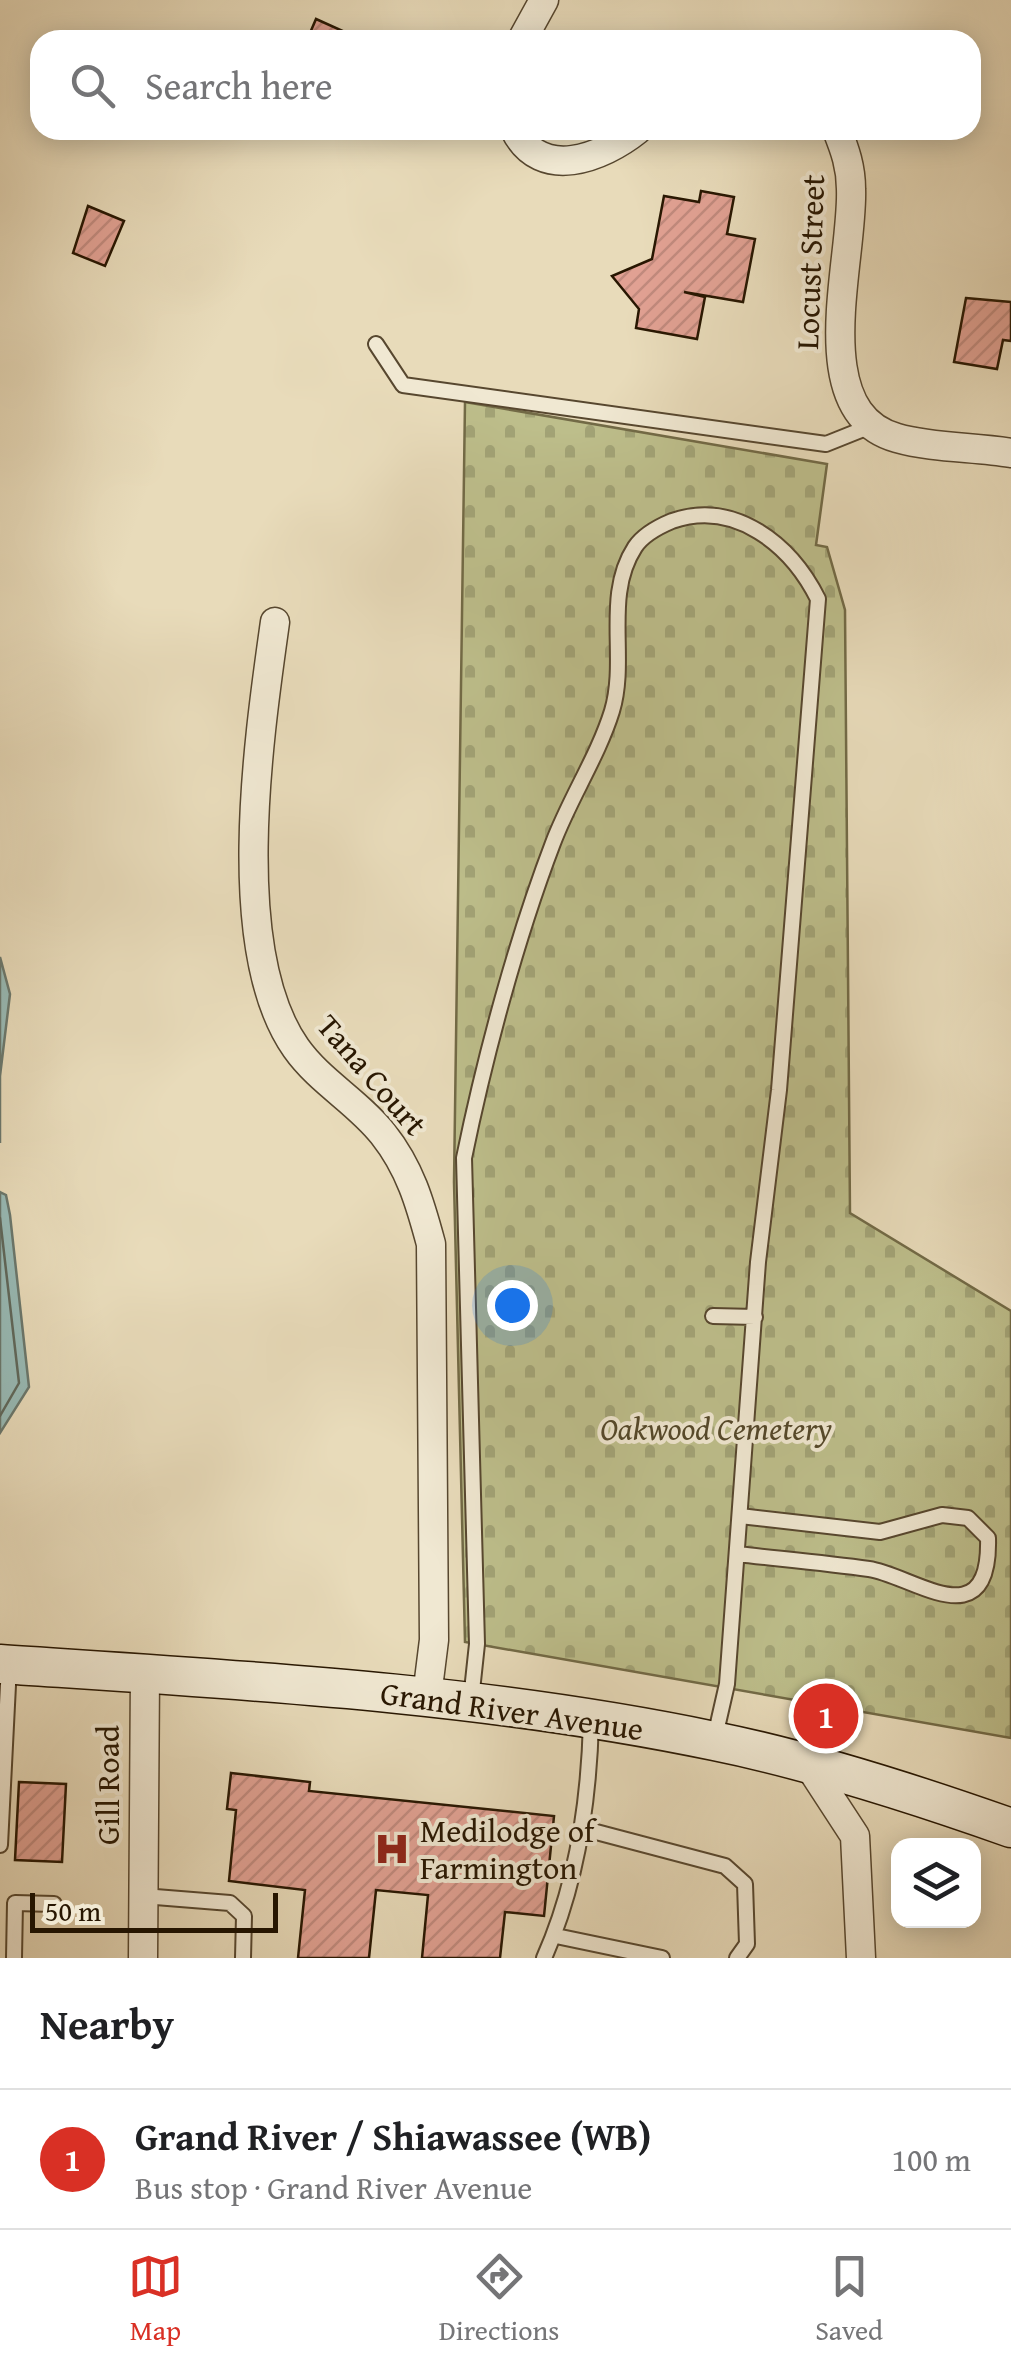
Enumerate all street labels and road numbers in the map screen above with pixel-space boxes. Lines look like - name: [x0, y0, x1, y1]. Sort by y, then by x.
- street label: Locust Street: [783, 174, 836, 350]
- street label: Tana Court: [306, 1004, 438, 1146]
- street label: Grand River Avenue: [378, 1669, 647, 1752]
- street label: Gill Road: [84, 1725, 131, 1845]

